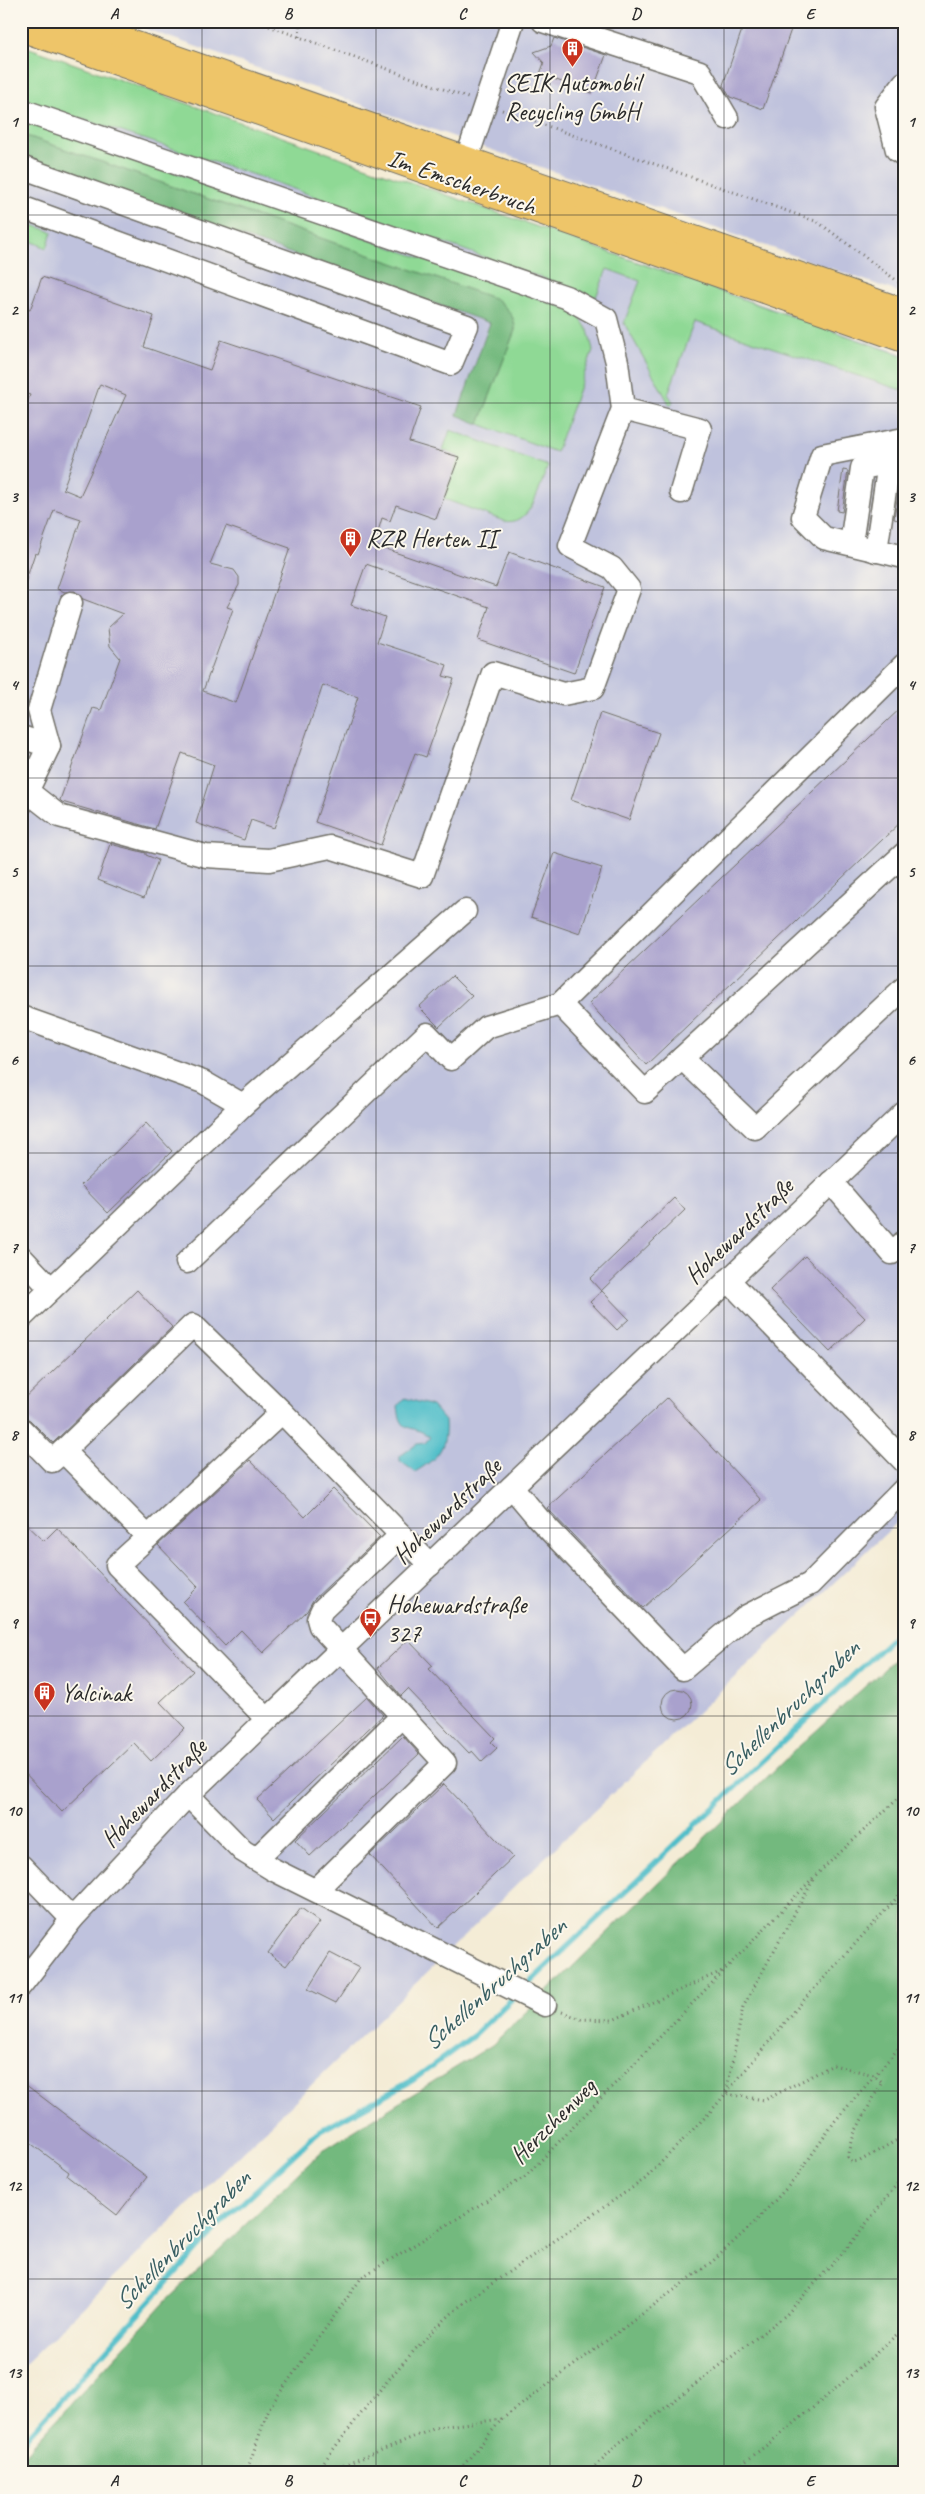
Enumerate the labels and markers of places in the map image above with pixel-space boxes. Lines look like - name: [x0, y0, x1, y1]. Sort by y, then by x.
- building icon: SEIK Automobil Recycling GmbH: [560, 36, 584, 67]
- place label: SEIK Automobil Recycling GmbH: [504, 67, 645, 128]
- place label: RZR Herten II: [366, 523, 501, 555]
- building icon: RZR Herten II: [338, 527, 362, 558]
- place label: Hohewardstraße 327: [387, 1589, 528, 1650]
- bus stop icon: Hohewardstraße 327: [359, 1607, 383, 1638]
- place label: Yalcinak: [61, 1677, 133, 1709]
- building icon: Yalcinak: [33, 1681, 57, 1712]

